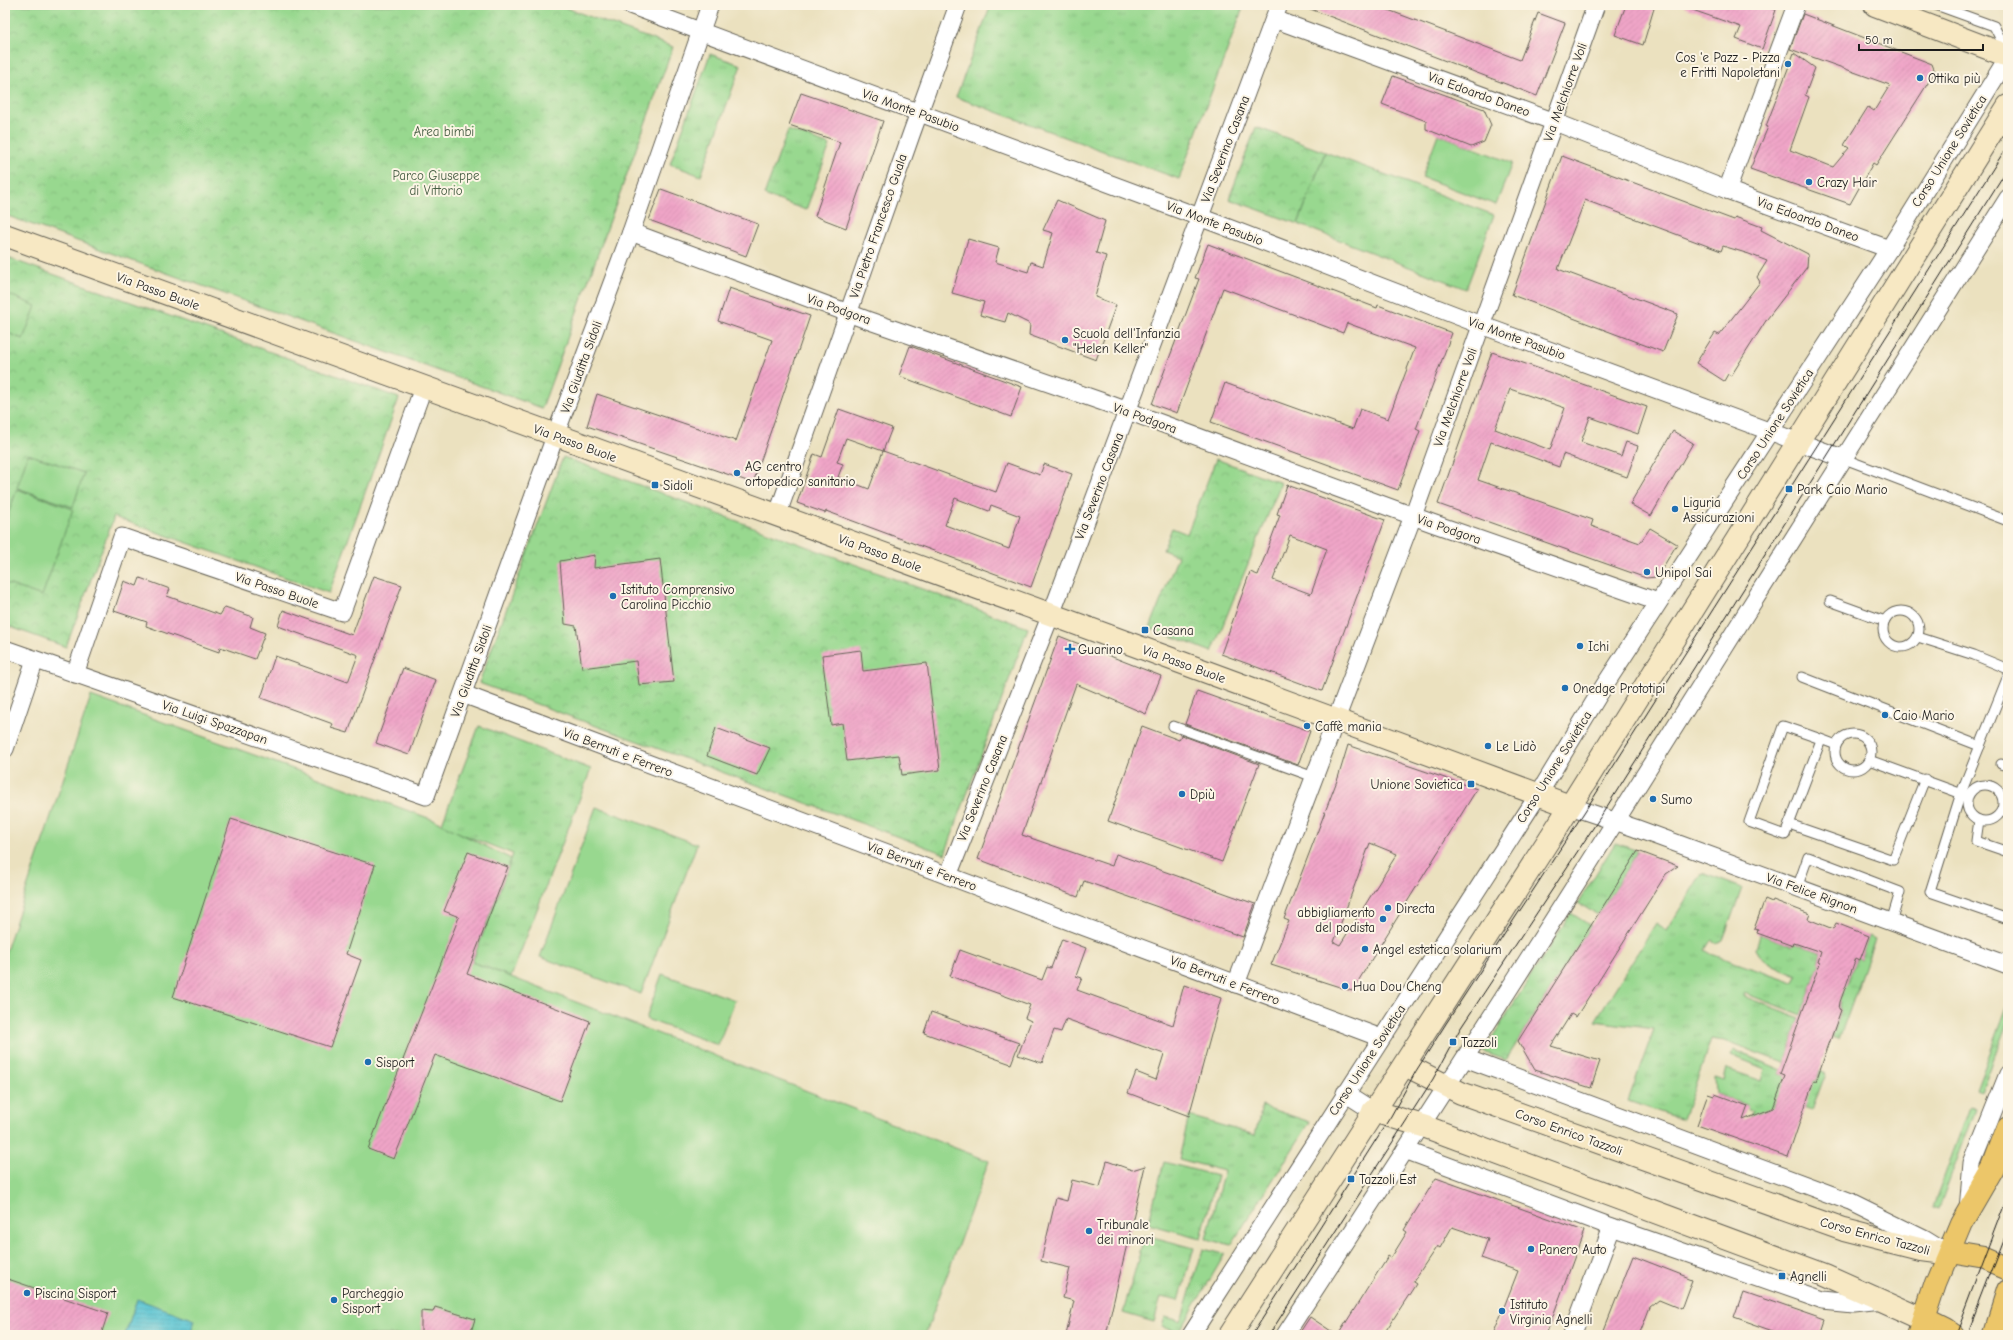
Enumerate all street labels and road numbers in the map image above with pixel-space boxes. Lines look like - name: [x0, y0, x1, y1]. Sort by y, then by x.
- street label: Via Melchiorre Voli: [1540, 41, 1590, 143]
- street label: Via Edoardo Daneo: [1426, 69, 1532, 119]
- street label: Via Monte Pasubio: [860, 85, 962, 135]
- street label: Corso Unione Sovietica: [1908, 92, 1990, 210]
- street label: Via Severino Casana: [1198, 93, 1252, 205]
- street label: Via Pietro Francesco Guala: [846, 152, 910, 300]
- street label: Via Edoardo Daneo: [1755, 194, 1861, 244]
- street label: Via Monte Pasubio: [1165, 198, 1266, 248]
- street label: Via Passo Buole: [114, 269, 202, 313]
- street label: Via Podgora: [805, 291, 873, 327]
- street label: Via Monte Pasubio: [1466, 313, 1568, 363]
- street label: Via Giuditta Sidoli: [557, 319, 605, 415]
- street label: Via Melchiorre Voli: [1430, 346, 1480, 448]
- street label: Corso Unione Sovietica: [1734, 366, 1816, 482]
- street label: Via Podgora: [1111, 400, 1179, 436]
- street label: Via Passo Buole: [531, 421, 619, 465]
- street label: Via Severino Casana: [1072, 430, 1126, 542]
- street label: Via Podgora: [1415, 511, 1483, 547]
- street label: Via Passo Buole: [836, 531, 924, 575]
- street label: Via Passo Buole: [233, 569, 321, 611]
- street label: Via Giuditta Sidoli: [447, 623, 495, 719]
- street label: Via Passo Buole: [1140, 642, 1228, 686]
- street label: Via Luigi Spazzapan: [160, 697, 270, 747]
- street label: Corso Unione Sovietica: [1513, 708, 1595, 826]
- street label: Via Berruti e Ferrero: [561, 724, 675, 780]
- street label: Via Severino Casana: [954, 733, 1010, 843]
- street label: Via Berruti e Ferrero: [865, 838, 979, 894]
- street label: Via Felice Rignon: [1764, 870, 1860, 916]
- street label: Via Berruti e Ferrero: [1168, 952, 1282, 1008]
- street label: Corso Unione Sovietica: [1326, 1002, 1408, 1118]
- street label: Corso Enrico Tazzoli: [1513, 1106, 1625, 1158]
- street label: Corso Enrico Tazzoli: [1818, 1214, 1932, 1258]

